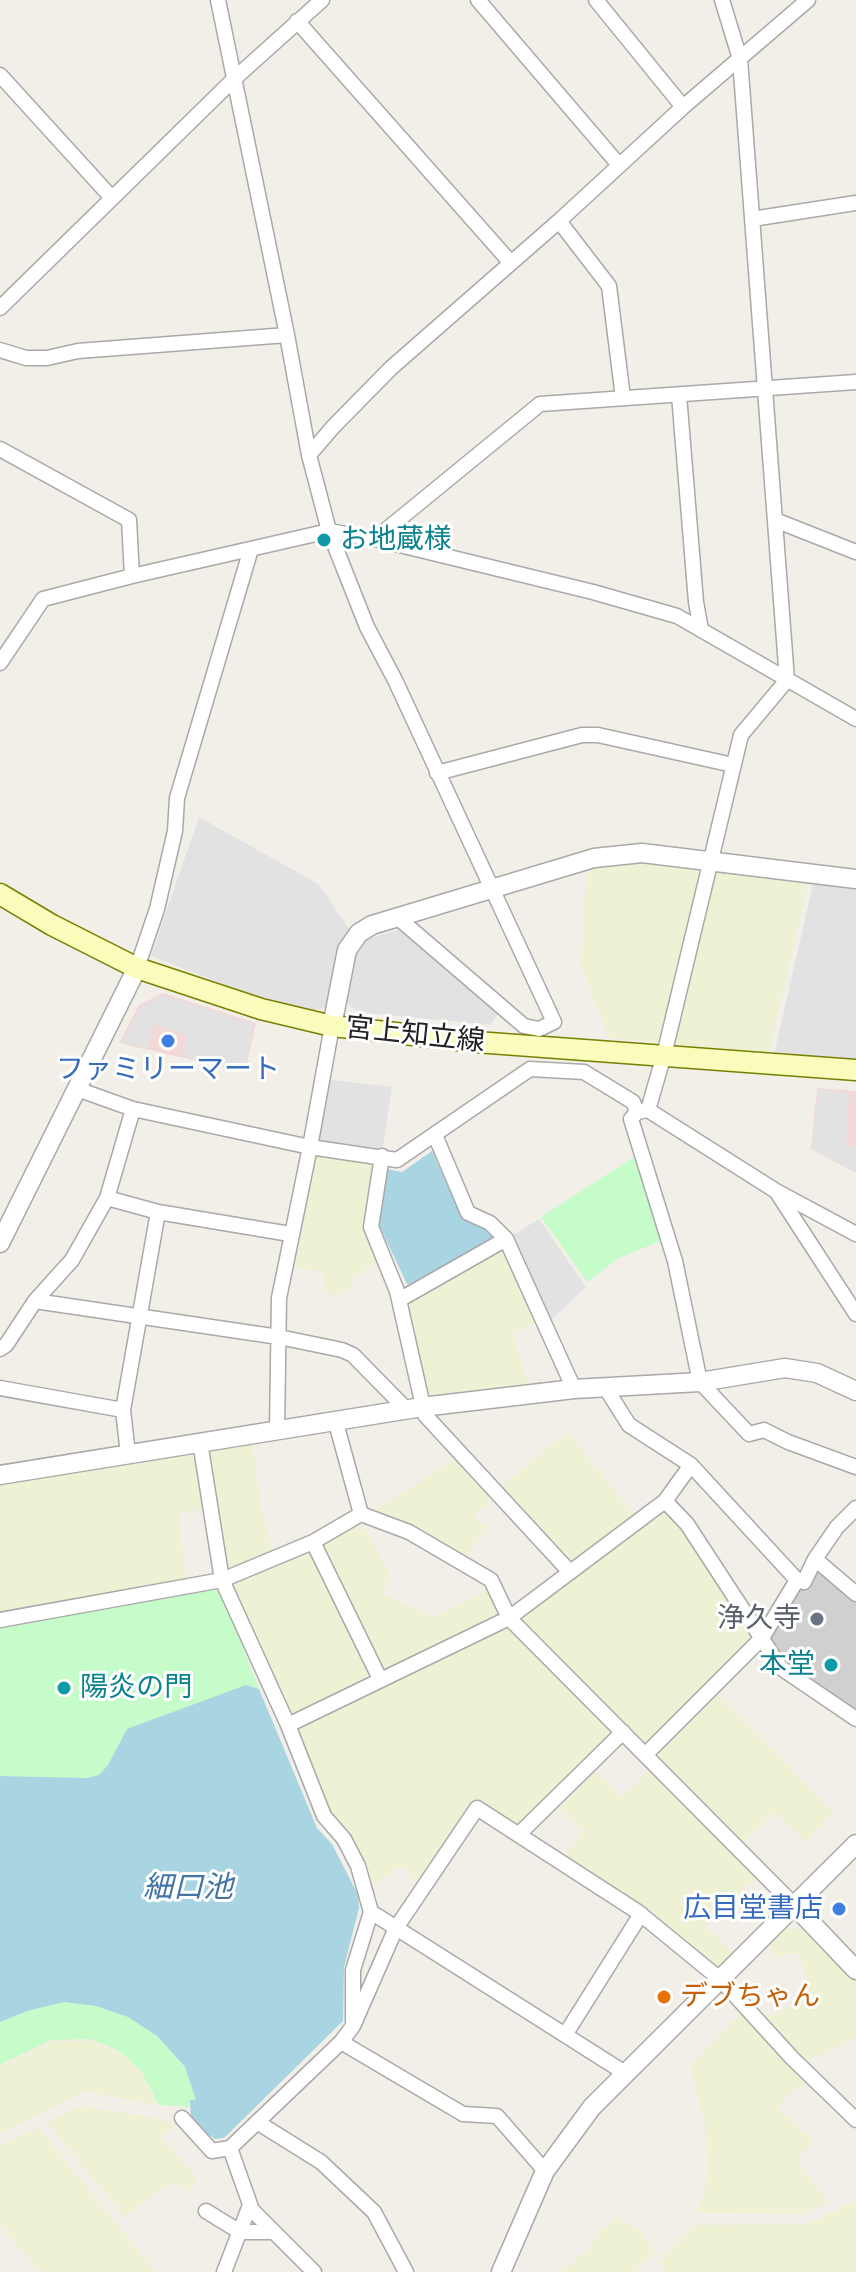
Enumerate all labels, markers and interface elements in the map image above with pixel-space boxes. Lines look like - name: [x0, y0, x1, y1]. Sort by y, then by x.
- place label: お地蔵様: [340, 523, 452, 557]
- marker: お地蔵様: [315, 531, 333, 549]
- street label: 宮上知立線: [344, 1011, 486, 1059]
- marker: ファミリーマート: [159, 1032, 177, 1050]
- place label: ファミリーマート: [56, 1053, 280, 1087]
- place label: 浄久寺: [717, 1602, 801, 1636]
- marker: 浄久寺: [808, 1610, 826, 1628]
- place label: 本堂: [759, 1648, 815, 1682]
- marker: 本堂: [822, 1656, 840, 1674]
- place label: 陽炎の門: [80, 1671, 192, 1705]
- marker: 陽炎の門: [55, 1679, 73, 1697]
- water label: 細口池: [143, 1870, 233, 1906]
- place label: 広目堂書店: [683, 1892, 823, 1926]
- marker: 広目堂書店: [830, 1900, 848, 1918]
- place label: デブちゃん: [680, 1980, 820, 2014]
- marker: デブちゃん: [655, 1988, 673, 2006]

